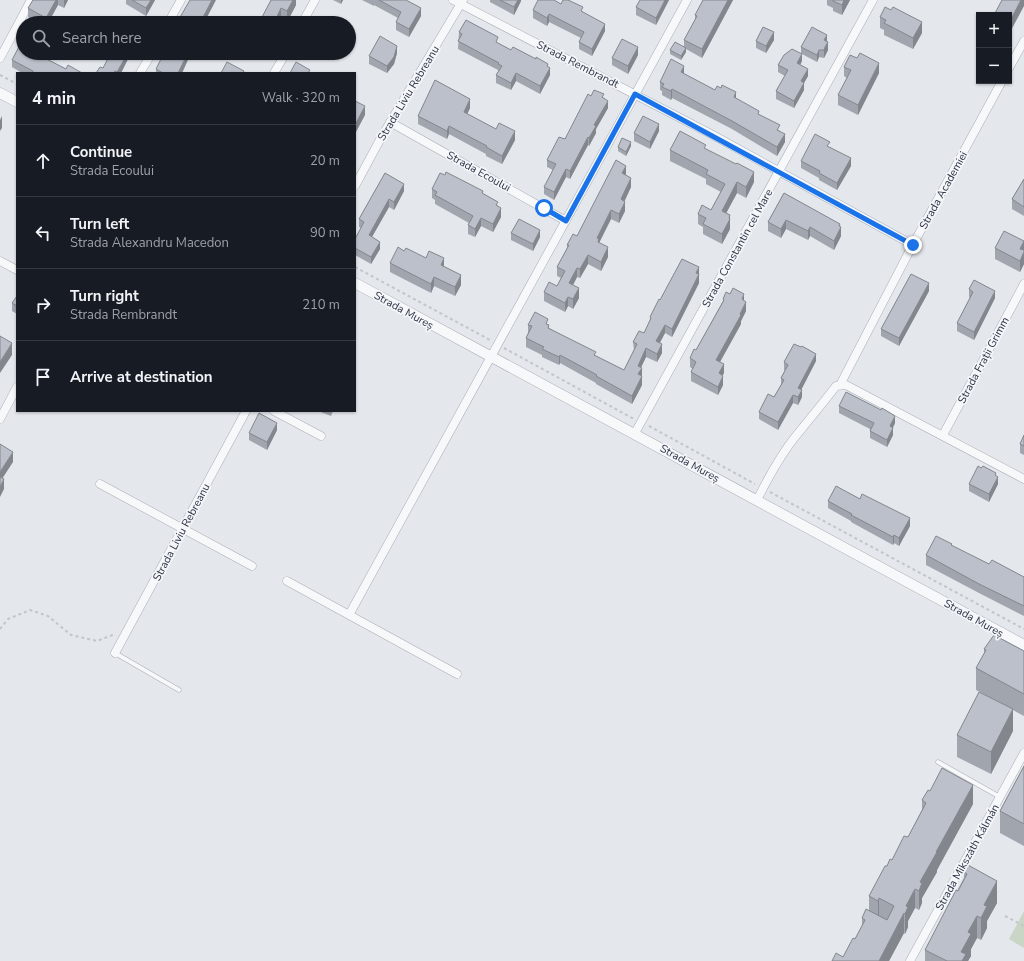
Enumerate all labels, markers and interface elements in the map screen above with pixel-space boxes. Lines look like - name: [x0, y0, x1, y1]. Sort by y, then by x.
- map controls: [976, 12, 1012, 84]
- button: +: [976, 12, 1012, 48]
- search box: [16, 16, 356, 60]
- icon: search: [30, 27, 52, 49]
- text: Search here: [62, 28, 142, 48]
- street label: Strada Rembrandt: [534, 37, 622, 92]
- street label: Strada Liviu Rebreanu: [374, 43, 443, 144]
- button: −: [976, 48, 1012, 84]
- text: 4 min: [32, 87, 76, 110]
- text: Walk · 320 m: [262, 89, 340, 107]
- text: Continue: [70, 142, 132, 162]
- street label: Strada Ecoului: [444, 148, 513, 195]
- street label: Strada Academiei: [916, 149, 971, 232]
- icon: ahead: [32, 150, 54, 172]
- text: 20 m: [310, 152, 340, 170]
- text: Strada Ecoului: [70, 162, 154, 180]
- street label: Strada Constantin cel Mare: [699, 186, 776, 310]
- route start: [535, 199, 553, 217]
- text: Turn left: [70, 214, 129, 234]
- icon: left: [32, 222, 54, 244]
- text: 90 m: [310, 224, 340, 242]
- text: Strada Alexandru Macedon: [70, 234, 229, 252]
- route end: [904, 236, 922, 254]
- text: Turn right: [70, 286, 139, 306]
- street label: Strada Mureș: [371, 288, 436, 333]
- icon: right: [32, 294, 54, 316]
- text: 210 m: [302, 296, 340, 314]
- text: Strada Rembrandt: [70, 306, 177, 324]
- street label: Strada Frații Grimm: [954, 314, 1013, 406]
- icon: arrive: [32, 366, 54, 388]
- text: Arrive at destination: [70, 367, 213, 387]
- street label: Strada Mureș: [657, 441, 722, 486]
- street label: Strada Liviu Rebreanu: [149, 481, 214, 584]
- street label: Strada Mureș: [941, 596, 1006, 641]
- street label: Strada Mikszáth Kálmán: [932, 801, 1003, 913]

